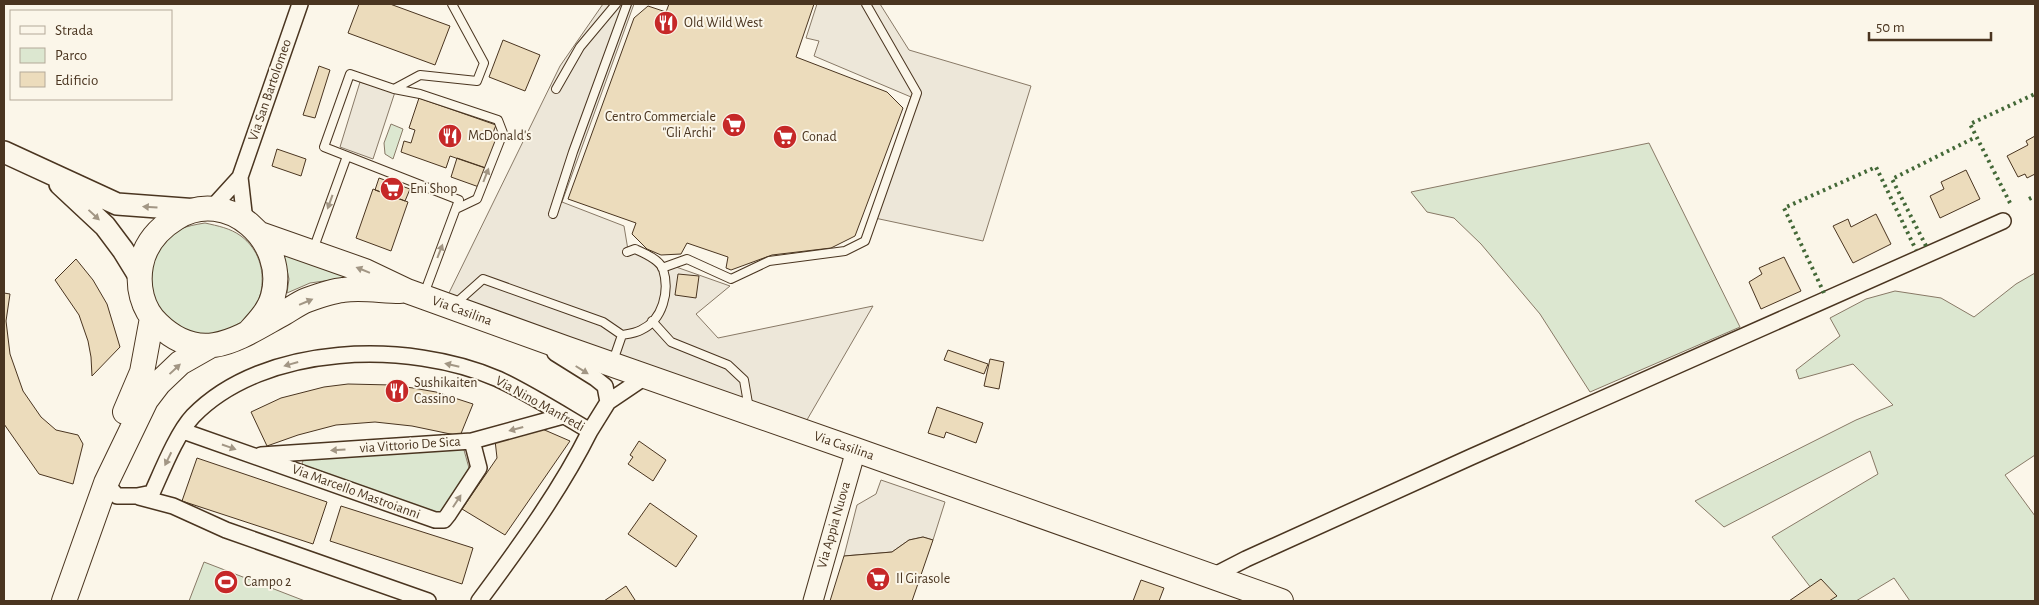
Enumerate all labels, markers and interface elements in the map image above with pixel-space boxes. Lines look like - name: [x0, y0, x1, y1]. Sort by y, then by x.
- legend: [10, 10, 172, 100]
- restaurant icon: Old Wild West: [653, 10, 679, 36]
- scale bar: [1869, 10, 1992, 42]
- place label: Old Wild West: [684, 16, 763, 30]
- text: 50 m: [1876, 20, 1905, 35]
- text: Strada: [55, 23, 93, 38]
- street label: Via San Bartolomeo: [246, 37, 294, 143]
- text: Parco: [55, 48, 87, 63]
- text: Edificio: [55, 73, 98, 88]
- place label: Centro Commerciale "Gli Archi": [605, 110, 716, 140]
- supermarket icon: Centro Commerciale "Gli Archi": [721, 112, 747, 138]
- restaurant icon: McDonald's: [437, 123, 463, 149]
- supermarket icon: Conad: [772, 124, 798, 150]
- place label: McDonald's: [468, 129, 531, 143]
- place label: Conad: [802, 130, 837, 144]
- one-way arrow: [483, 168, 490, 183]
- supermarket icon: Eni Shop: [379, 176, 405, 202]
- place label: Eni Shop: [410, 182, 457, 196]
- one-way arrow: [326, 194, 333, 209]
- one-way arrow: [142, 202, 158, 210]
- one-way arrow: [87, 209, 99, 221]
- one-way arrow: [436, 243, 444, 258]
- one-way arrow: [355, 266, 370, 274]
- street label: Via Casilina: [430, 294, 494, 329]
- one-way arrow: [299, 297, 313, 305]
- one-way arrow: [283, 360, 298, 368]
- one-way arrow: [444, 361, 459, 369]
- one-way arrow: [168, 363, 180, 375]
- one-way arrow: [575, 365, 589, 374]
- street label: Via Nino Manfredi: [493, 374, 587, 434]
- place label: Sushikaiten Cassino: [414, 376, 478, 406]
- restaurant icon: Sushikaiten Cassino: [384, 378, 410, 404]
- one-way arrow: [509, 425, 524, 433]
- street label: Via Casilina: [812, 429, 877, 463]
- street label: via Vittorio De Sica: [359, 434, 462, 456]
- one-way arrow: [222, 443, 237, 451]
- one-way arrow: [330, 446, 346, 454]
- one-way arrow: [164, 452, 172, 467]
- street label: Via Marcello Mastroianni: [290, 462, 422, 522]
- street label: Via Appia Nuova: [815, 479, 853, 570]
- one-way arrow: [452, 495, 462, 508]
- supermarket icon: Il Girasole: [865, 566, 891, 592]
- sports icon: Campo 2: [213, 569, 239, 595]
- place label: Il Girasole: [896, 572, 950, 586]
- place label: Campo 2: [244, 575, 292, 589]

